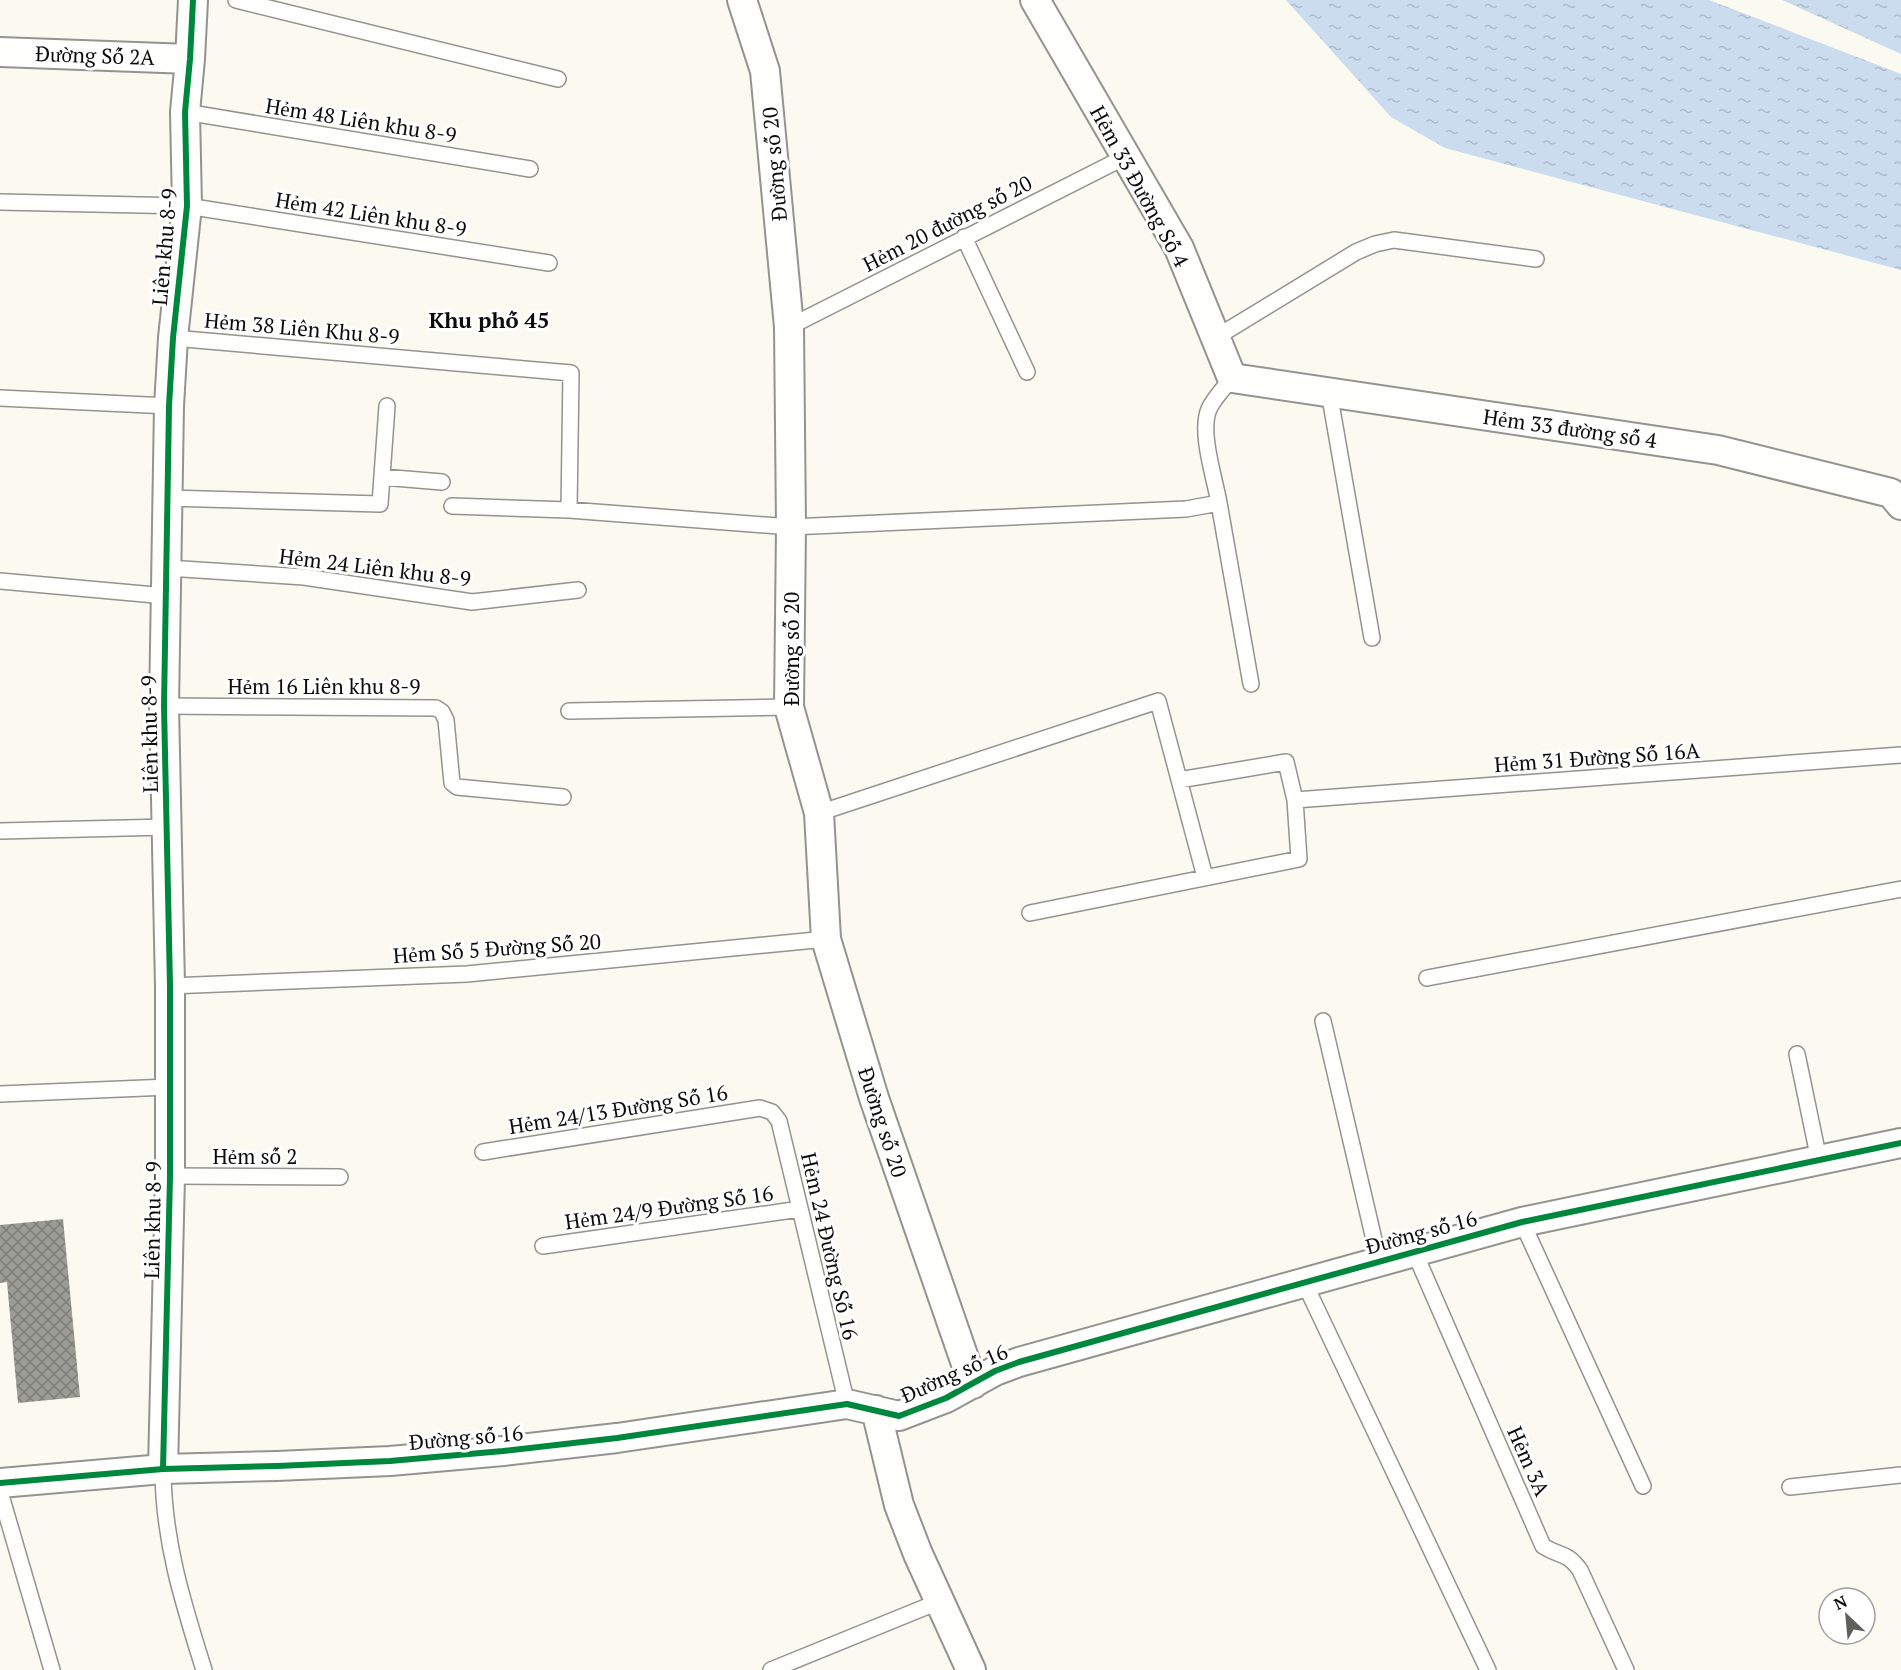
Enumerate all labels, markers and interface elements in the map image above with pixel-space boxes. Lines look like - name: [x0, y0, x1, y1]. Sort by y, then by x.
- street label: Đường Số 2A: [35, 39, 156, 71]
- street label: Hẻm 48 Liên khu 8-9: [264, 91, 458, 149]
- street label: Hẻm 33 Đường Số 4: [1084, 100, 1196, 272]
- street label: Đường số 20: [755, 106, 793, 222]
- street label: Hẻm 20 đường số 20: [858, 168, 1036, 278]
- street label: Hẻm 42 Liên khu 8-9: [274, 185, 468, 243]
- street label: Liên khu 8-9: [145, 187, 183, 307]
- district label: Khu phố 45: [429, 305, 549, 334]
- street label: Hẻm 38 Liên Khu 8-9: [203, 306, 401, 350]
- street label: Hẻm 33 đường số 4: [1481, 402, 1659, 454]
- street label: Hẻm 24 Liên khu 8-9: [278, 541, 472, 593]
- street label: Đường số 20: [777, 592, 805, 706]
- street label: Hẻm 16 Liên khu 8-9: [228, 672, 420, 700]
- street label: Liên khu 8-9: [134, 675, 164, 793]
- street label: Hẻm 31 Đường Số 16A: [1493, 736, 1701, 778]
- street label: Hẻm Số 5 Đường Số 20: [392, 927, 602, 969]
- street label: Đường số 20: [852, 1063, 914, 1181]
- street label: Hẻm 24/13 Đường Số 16: [507, 1078, 729, 1140]
- street label: Hẻm số 2: [213, 1142, 297, 1170]
- street label: Hẻm 24 Đường Số 16: [795, 1149, 865, 1343]
- street label: Liên khu 8-9: [137, 1161, 167, 1279]
- street label: Hẻm 24/9 Đường Số 16: [563, 1179, 775, 1235]
- street label: Đường số 16: [1362, 1204, 1480, 1260]
- street label: Đường số 16: [896, 1337, 1012, 1409]
- street label: Đường số 16: [408, 1418, 524, 1456]
- street label: Hẻm 3A: [1501, 1422, 1557, 1501]
- north arrow: [1817, 1586, 1877, 1646]
- text: N: [1830, 1590, 1851, 1615]

